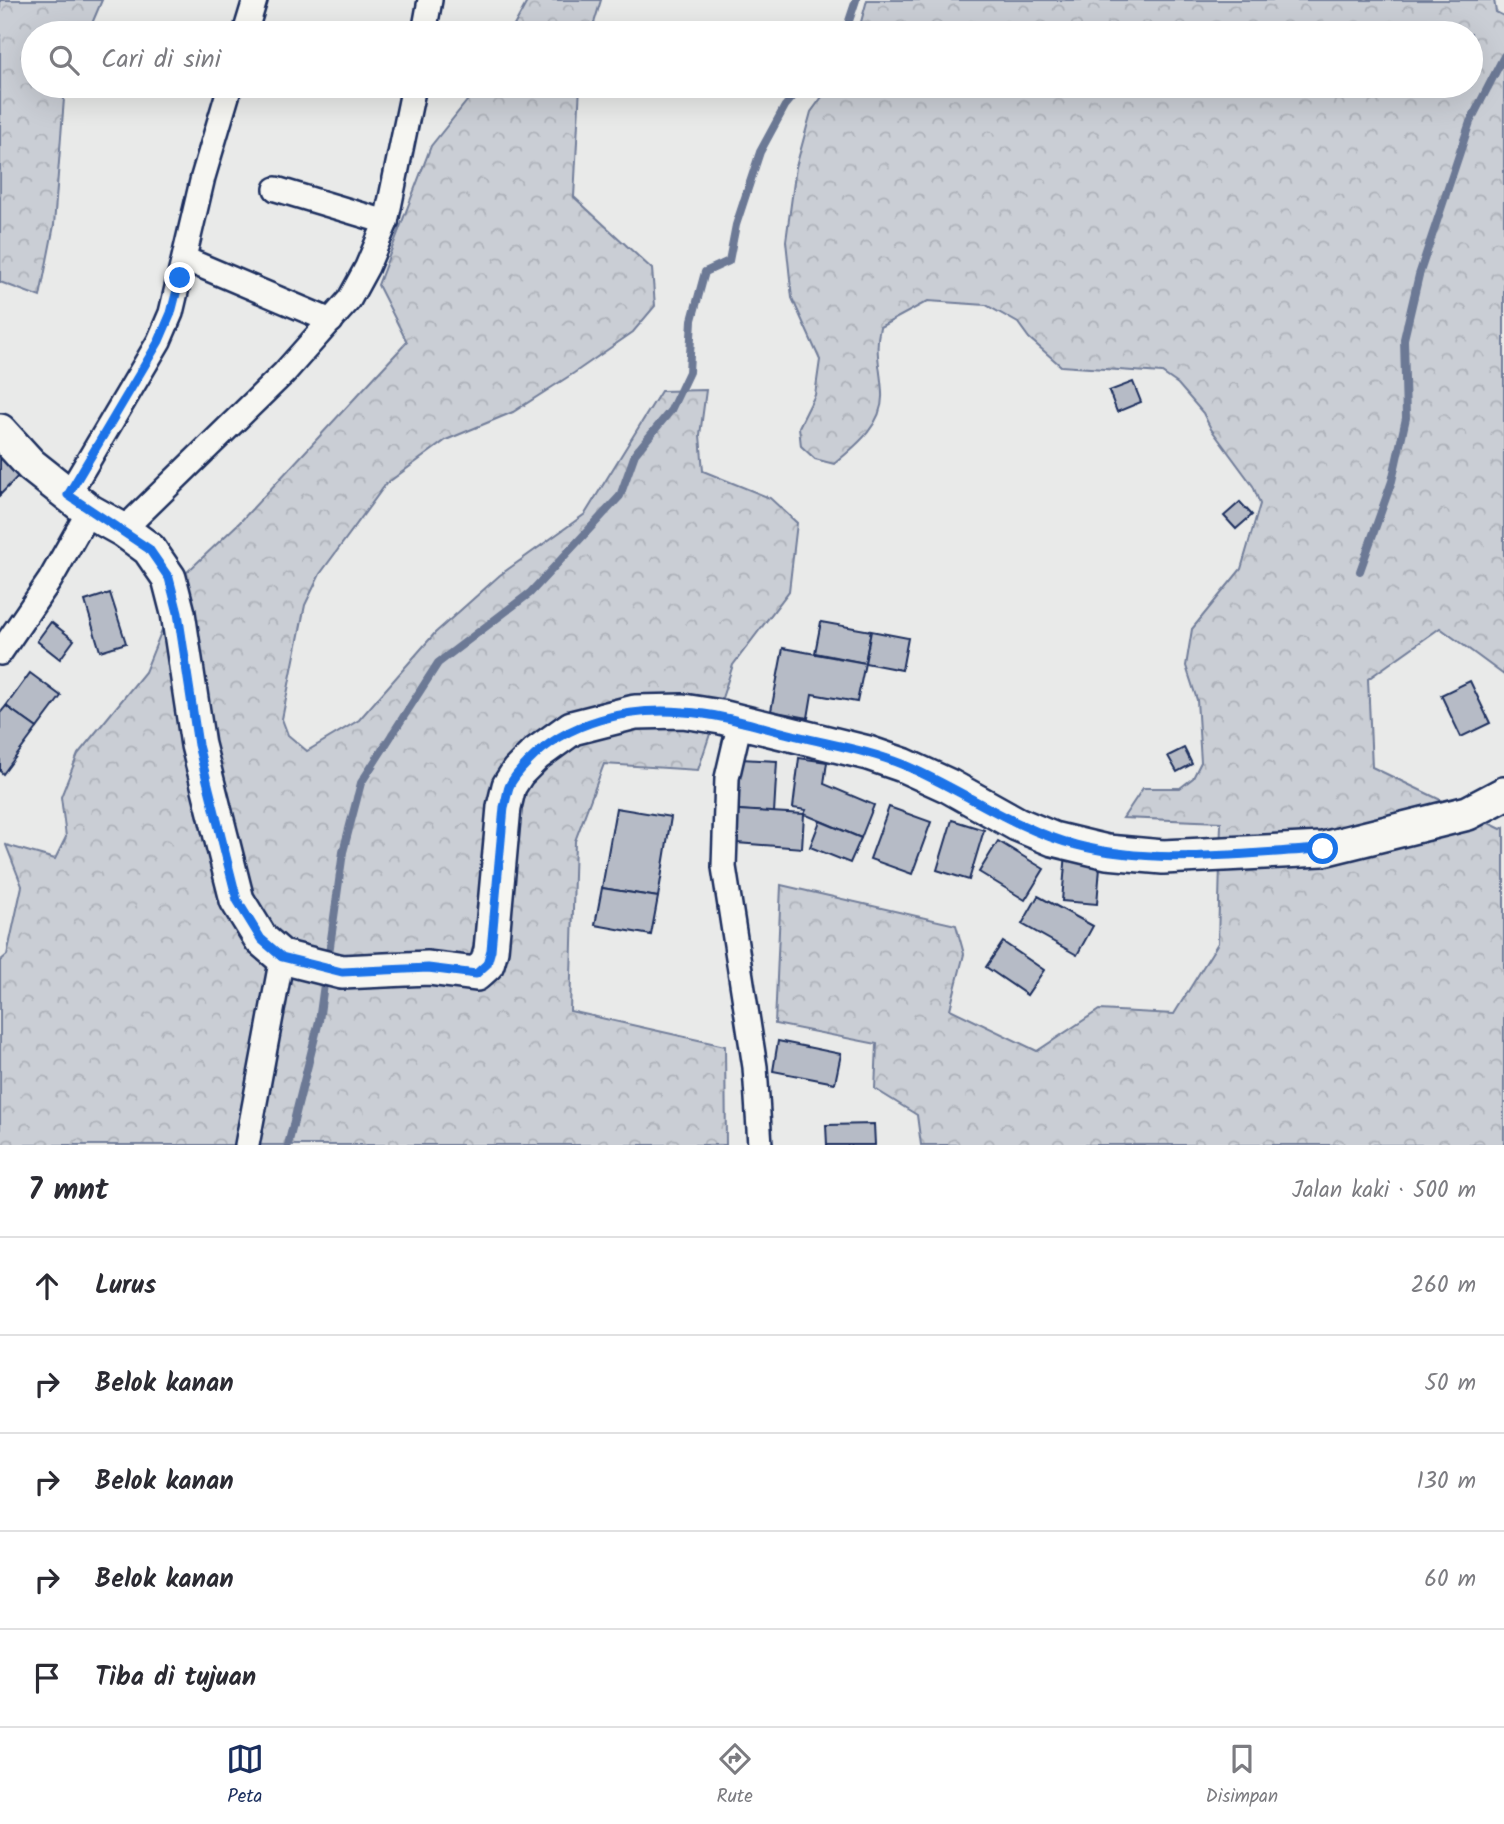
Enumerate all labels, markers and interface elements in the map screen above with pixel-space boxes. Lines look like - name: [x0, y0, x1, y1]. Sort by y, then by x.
- search box: [21, 21, 1483, 98]
- text: Cari di sini: [101, 39, 221, 81]
- icon: search: [45, 41, 83, 79]
- route end: [164, 262, 195, 293]
- route start: [1307, 833, 1338, 864]
- text: 7 mnt: [28, 1167, 108, 1215]
- text: Jalan kaki · 500 m: [1292, 1173, 1476, 1209]
- text: Lurus: [95, 1265, 156, 1307]
- icon: ahead: [28, 1267, 66, 1305]
- text: 260 m: [1411, 1268, 1476, 1304]
- text: Belok kanan: [95, 1363, 234, 1405]
- icon: right: [28, 1365, 66, 1403]
- text: 50 m: [1425, 1366, 1476, 1402]
- text: Belok kanan: [95, 1461, 234, 1503]
- icon: right: [28, 1463, 66, 1501]
- text: 130 m: [1417, 1464, 1476, 1500]
- text: Belok kanan: [95, 1559, 234, 1601]
- icon: right: [28, 1561, 66, 1599]
- text: 60 m: [1424, 1562, 1476, 1598]
- text: Tiba di tujuan: [95, 1657, 256, 1699]
- icon: arrive: [28, 1659, 66, 1697]
- tab: Peta: [226, 1740, 264, 1812]
- tab: Rute: [716, 1740, 754, 1812]
- tab: Disimpan: [1205, 1740, 1278, 1812]

